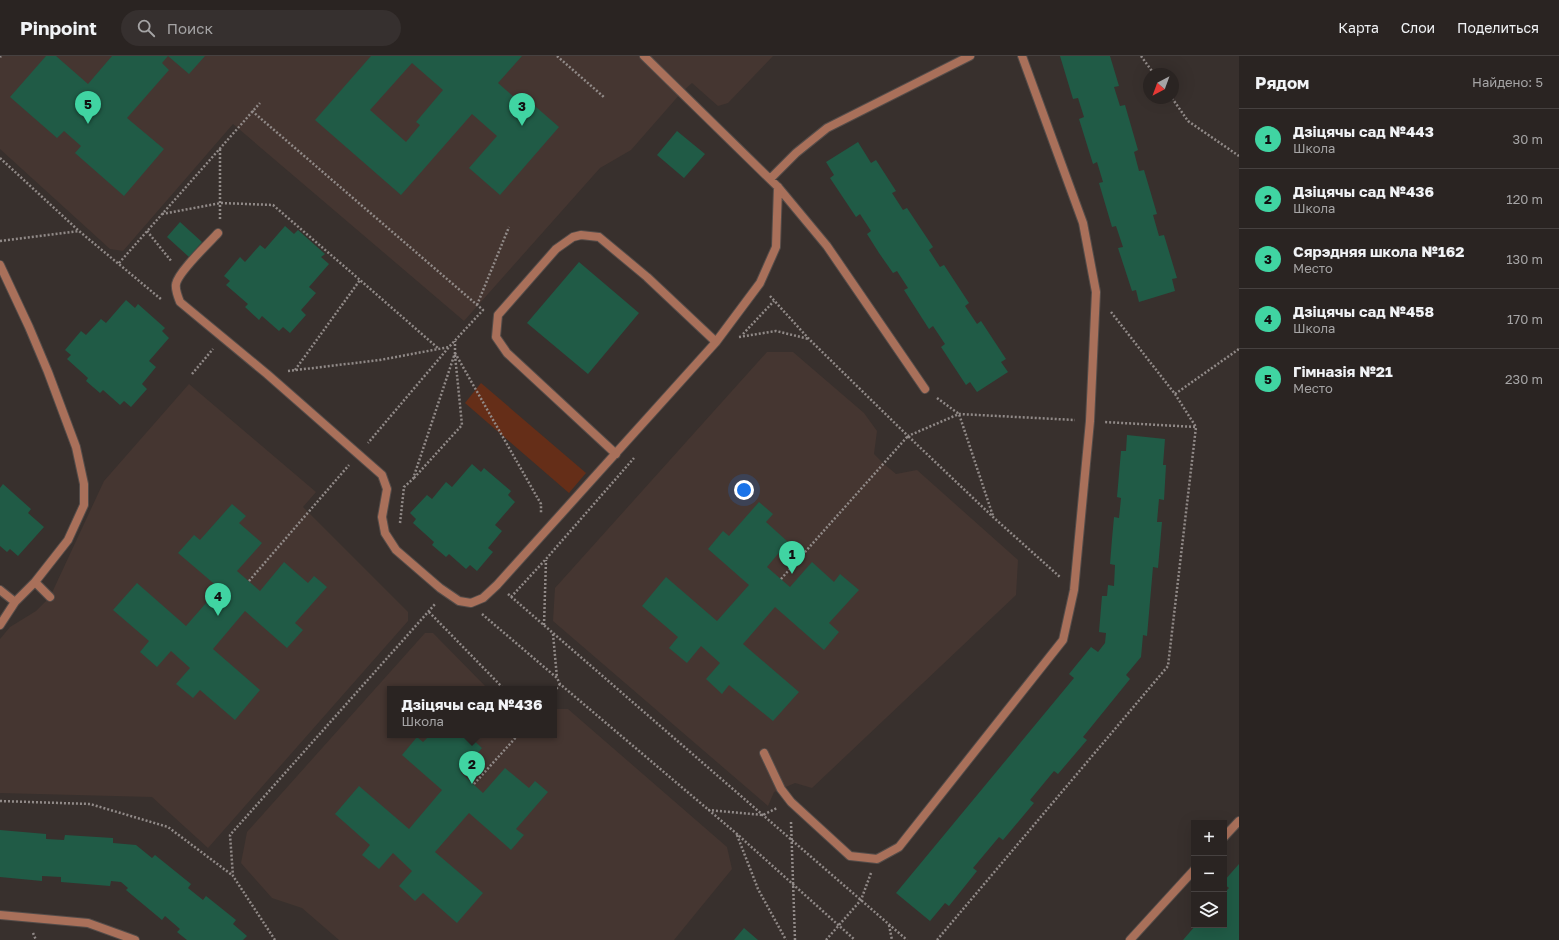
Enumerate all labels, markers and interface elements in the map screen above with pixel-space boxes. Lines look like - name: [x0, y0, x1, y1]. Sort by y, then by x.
- search box: [121, 10, 401, 46]
- text: Pinpoint: [20, 16, 97, 39]
- icon: search: [135, 17, 157, 39]
- text: Поиск: [167, 19, 213, 37]
- text: Карта: [1338, 19, 1379, 36]
- text: Слои: [1401, 19, 1435, 36]
- text: Поделиться: [1457, 19, 1539, 36]
- north arrow: [1143, 68, 1179, 104]
- text: Рядом: [1255, 72, 1309, 93]
- text: Найдено: 5: [1472, 74, 1543, 90]
- pin: 5: [75, 91, 101, 124]
- pin: 3: [509, 93, 535, 126]
- text: Дзіцячы сад №443: [1293, 122, 1434, 140]
- text: 1: [1265, 131, 1271, 147]
- text: 30 m: [1513, 131, 1543, 147]
- text: Школа: [1293, 140, 1335, 156]
- text: Дзіцячы сад №436: [1293, 182, 1434, 200]
- text: 2: [1264, 191, 1272, 207]
- text: 120 m: [1506, 191, 1543, 207]
- text: Школа: [1293, 200, 1335, 216]
- text: Сярэдняя школа №162: [1293, 242, 1464, 260]
- text: 3: [1264, 251, 1272, 267]
- text: 130 m: [1506, 251, 1543, 267]
- text: Место: [1293, 260, 1333, 276]
- text: Дзіцячы сад №458: [1293, 302, 1434, 320]
- text: 4: [1264, 311, 1272, 327]
- text: 170 m: [1507, 311, 1543, 327]
- text: Школа: [1293, 320, 1335, 336]
- text: Гімназія №21: [1293, 362, 1393, 380]
- text: 5: [1264, 371, 1272, 387]
- text: 230 m: [1505, 371, 1543, 387]
- text: Место: [1293, 380, 1333, 396]
- your location: [734, 480, 754, 500]
- pin: 1: [779, 541, 805, 574]
- pin: 4: [205, 583, 231, 616]
- popup: [387, 686, 557, 738]
- text: Дзіцячы сад №436: [401, 695, 543, 713]
- text: Школа: [401, 713, 444, 729]
- pin: 2: [459, 751, 485, 784]
- map controls: [1191, 820, 1227, 928]
- button: +: [1191, 820, 1227, 856]
- button: −: [1191, 856, 1227, 892]
- button: layers: [1191, 892, 1227, 928]

